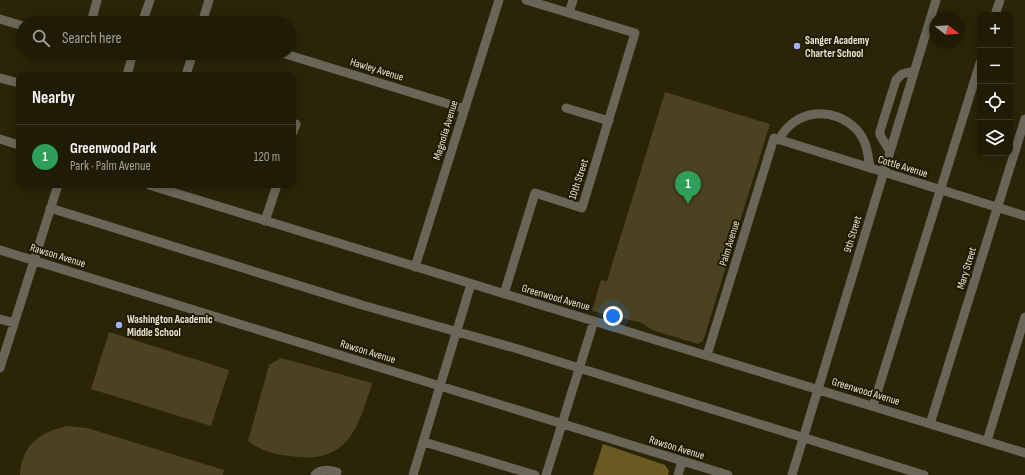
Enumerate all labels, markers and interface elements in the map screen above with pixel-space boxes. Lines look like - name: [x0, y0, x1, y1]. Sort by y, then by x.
- north arrow: [929, 12, 965, 48]
- map controls: [977, 12, 1013, 156]
- button: +: [977, 12, 1013, 48]
- search box: [16, 16, 296, 60]
- icon: search: [30, 27, 52, 49]
- text: Search here: [62, 29, 122, 48]
- place label: Sanger Academy Charter School: [805, 34, 870, 60]
- marker: Sanger Academy Charter School: [792, 41, 802, 51]
- button: −: [977, 48, 1013, 84]
- street label: Hawley Avenue: [349, 55, 405, 84]
- button: locate: [977, 84, 1013, 120]
- text: Nearby: [32, 88, 75, 108]
- street label: Magnolia Avenue: [430, 99, 461, 162]
- button: layers: [977, 120, 1013, 156]
- text: Greenwood Park: [70, 139, 157, 158]
- text: 1: [42, 149, 48, 165]
- text: 120 m: [254, 149, 280, 165]
- street label: Cottle Avenue: [876, 153, 929, 180]
- street label: 10th Street: [566, 157, 591, 201]
- text: Park · Palm Avenue: [70, 158, 151, 174]
- pin: 1: [675, 171, 701, 204]
- street label: 9th Street: [841, 213, 864, 254]
- street label: Palm Avenue: [716, 219, 742, 267]
- street label: Rawson Avenue: [29, 241, 87, 270]
- street label: Mary Street: [954, 245, 979, 291]
- street label: Greenwood Avenue: [520, 282, 592, 313]
- your location: [603, 306, 623, 326]
- place label: Washington Academic Middle School: [127, 313, 213, 339]
- marker: Washington Academic Middle School: [114, 320, 124, 330]
- street label: Rawson Avenue: [339, 337, 397, 366]
- street label: Greenwood Avenue: [830, 375, 901, 408]
- street label: Rawson Avenue: [648, 433, 706, 462]

